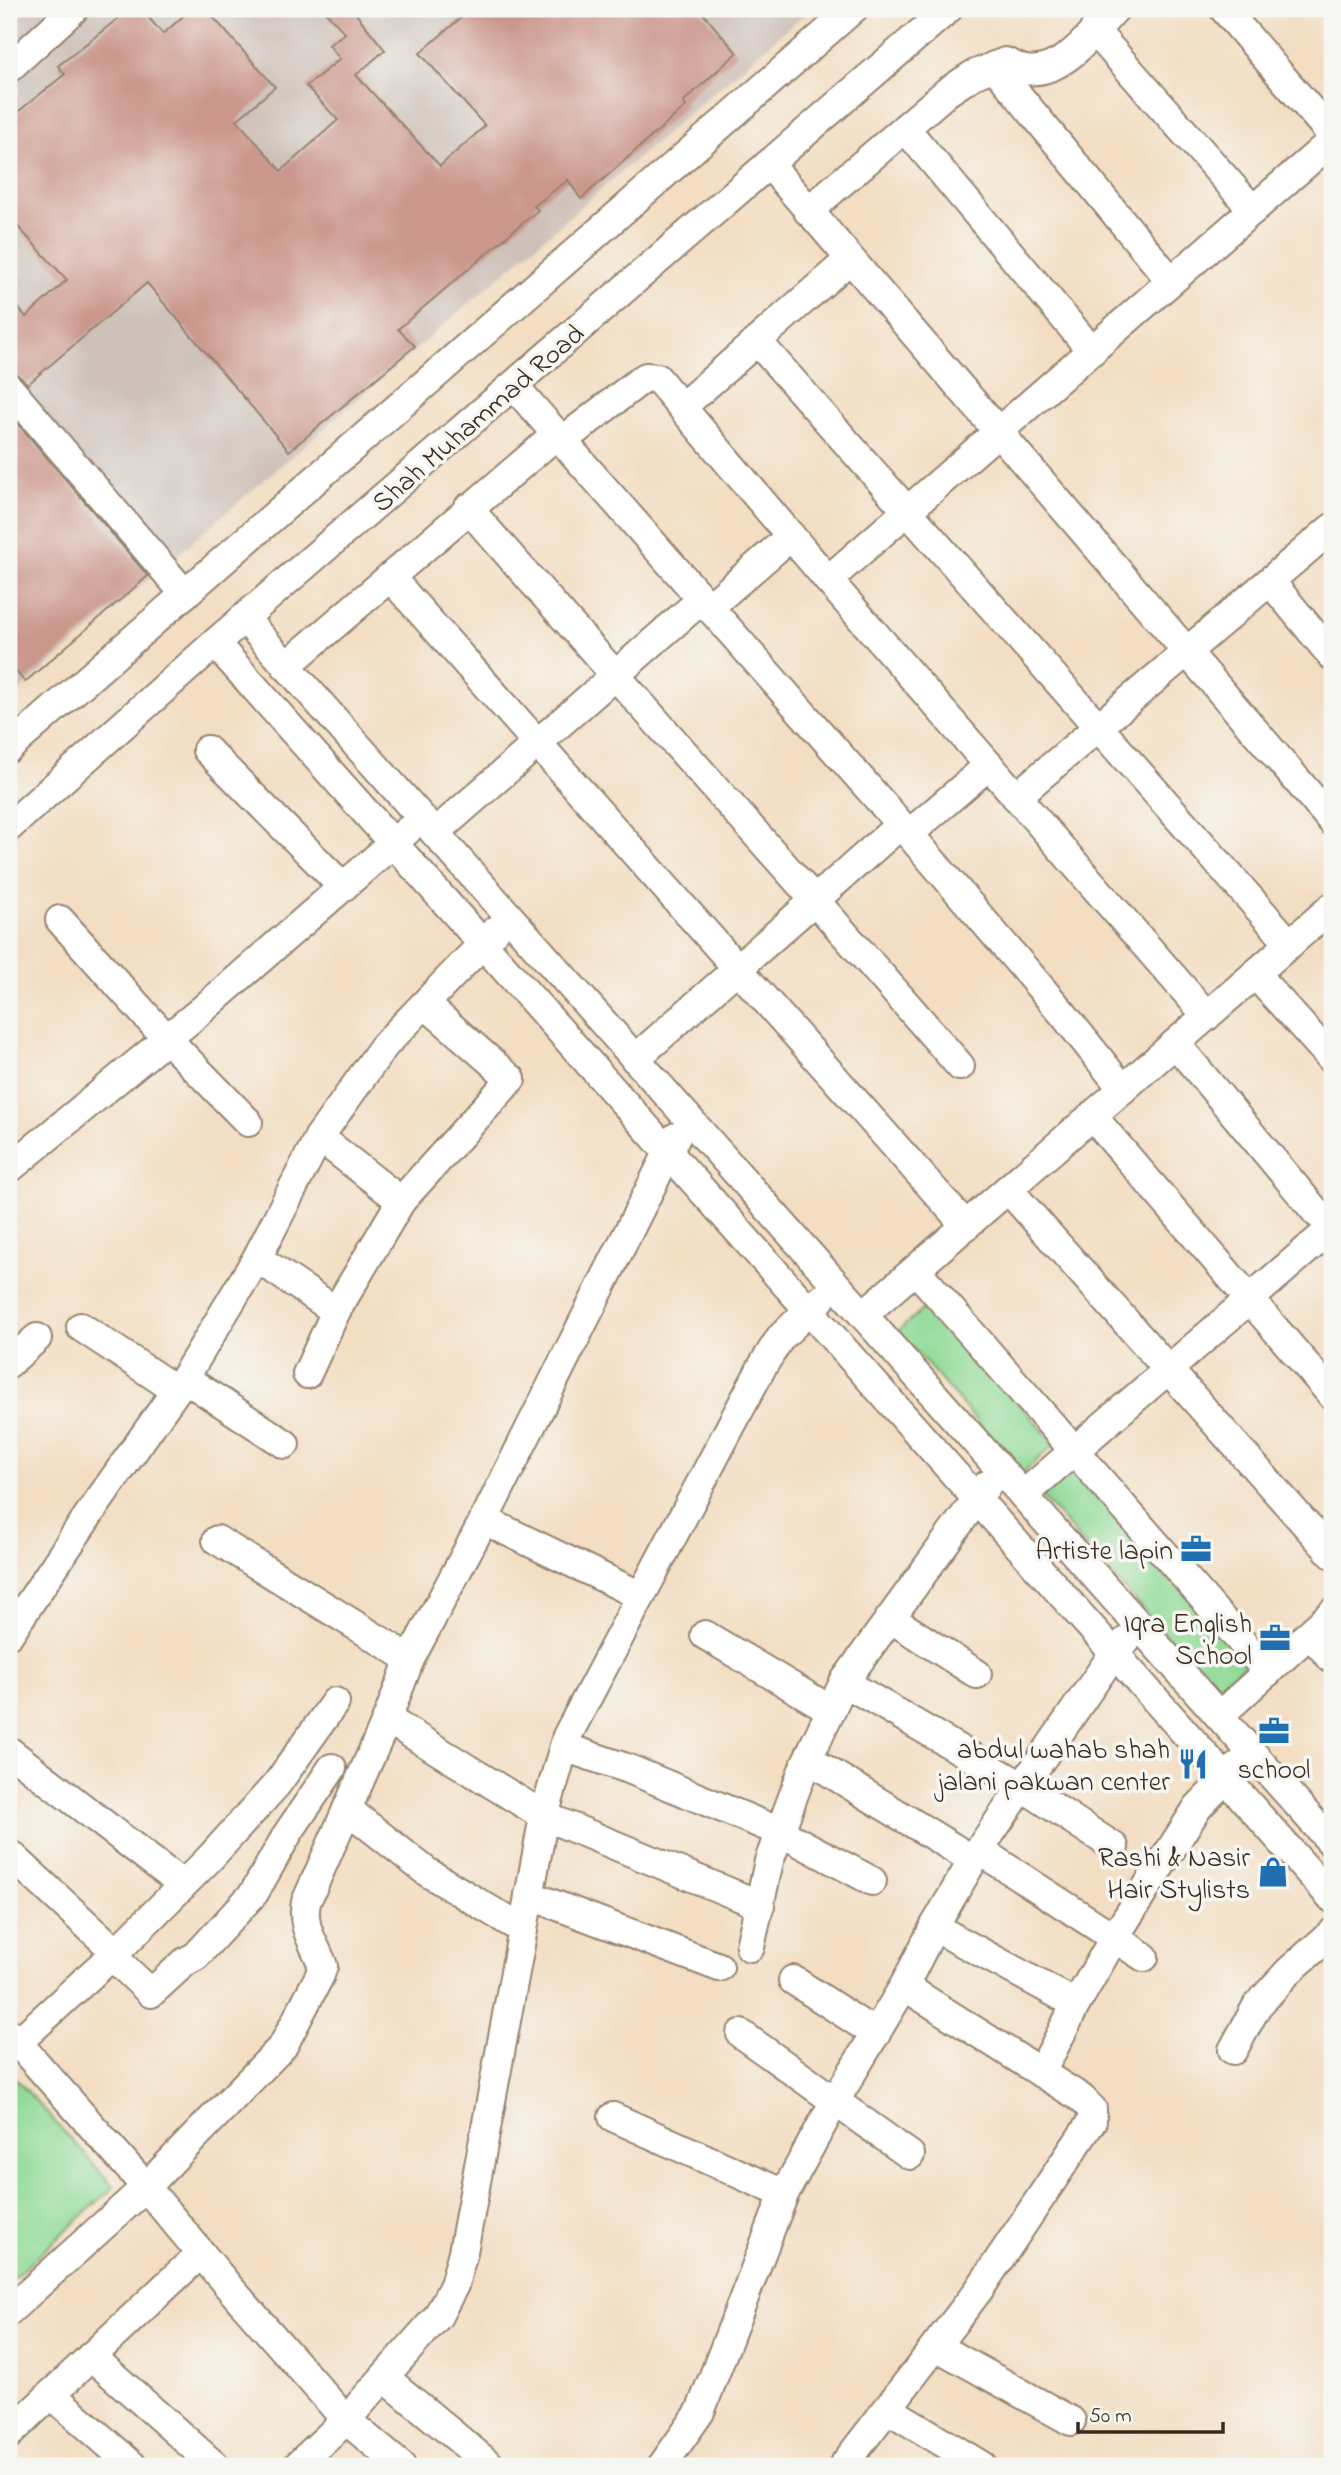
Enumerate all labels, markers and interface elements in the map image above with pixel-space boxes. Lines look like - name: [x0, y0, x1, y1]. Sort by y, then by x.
- street label: Shah Muhammad Road: [364, 315, 595, 524]
- place label: Artiste lapin: [1036, 1532, 1173, 1573]
- office icon: Artiste lapin: [1179, 1532, 1213, 1566]
- place label: Iqra English School: [1123, 1605, 1252, 1678]
- office icon: Iqra English School: [1258, 1621, 1292, 1655]
- office icon: school: [1257, 1714, 1291, 1748]
- place label: abdul wahab shah jalani pakwan center: [933, 1731, 1170, 1804]
- restaurant icon: abdul wahab shah jalani pakwan center: [1176, 1747, 1210, 1781]
- place label: school: [1238, 1751, 1310, 1792]
- place label: Rashi & Nasir Hair Stylists: [1098, 1839, 1250, 1912]
- shop icon: Rashi & Nasir Hair Stylists: [1256, 1855, 1290, 1889]
- scale bar: [1078, 2391, 1224, 2435]
- text: 50 m: [1089, 2402, 1132, 2432]

